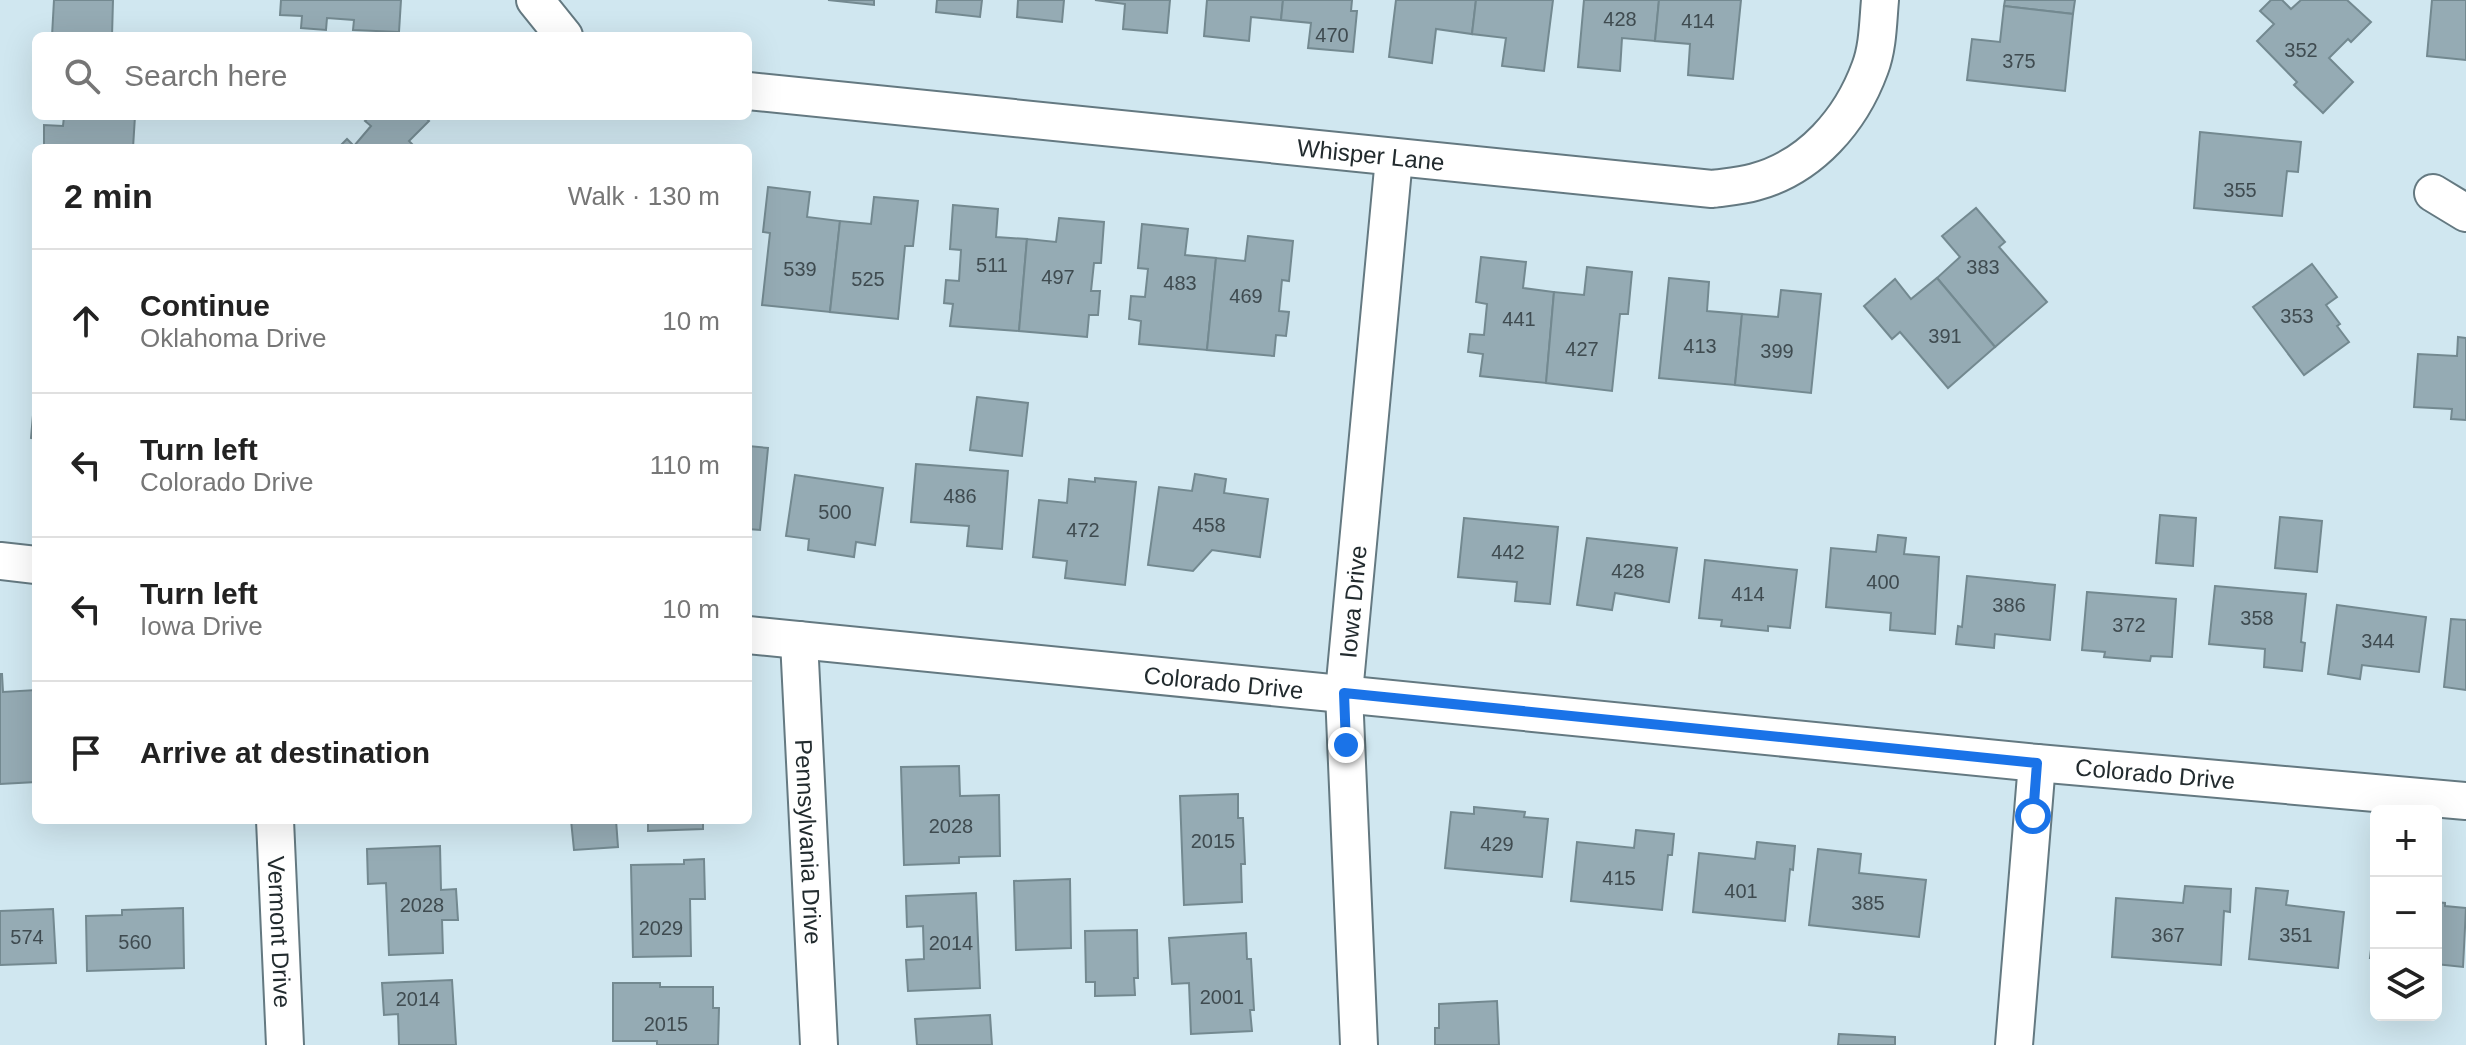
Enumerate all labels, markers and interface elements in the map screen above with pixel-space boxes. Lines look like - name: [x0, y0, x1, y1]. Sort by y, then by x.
- house number: 428: [1603, 8, 1637, 30]
- house number: 414: [1681, 10, 1715, 32]
- house number: 470: [1315, 24, 1349, 46]
- search box: [32, 32, 752, 120]
- house number: 352: [2284, 39, 2318, 61]
- house number: 375: [2002, 50, 2036, 72]
- icon: search: [60, 54, 104, 98]
- text: Search here: [124, 59, 287, 92]
- street label: Whisper Lane: [1296, 133, 1446, 175]
- text: 2 min: [64, 177, 153, 215]
- house number: 355: [2223, 179, 2257, 201]
- text: Walk · 130 m: [568, 181, 720, 211]
- house number: 511: [976, 254, 1008, 276]
- house number: 383: [1966, 256, 2000, 278]
- house number: 539: [783, 258, 817, 280]
- house number: 497: [1041, 266, 1075, 288]
- house number: 525: [851, 268, 885, 290]
- house number: 483: [1163, 272, 1197, 294]
- house number: 469: [1229, 285, 1263, 307]
- text: Continue: [140, 289, 270, 322]
- icon: ahead: [64, 299, 108, 343]
- house number: 353: [2280, 305, 2314, 327]
- text: 10 m: [662, 306, 720, 336]
- house number: 441: [1502, 308, 1536, 330]
- text: Oklahoma Drive: [140, 323, 326, 353]
- house number: 391: [1928, 325, 1962, 347]
- house number: 413: [1683, 335, 1717, 357]
- house number: 427: [1565, 338, 1599, 360]
- house number: 399: [1760, 340, 1794, 362]
- text: Turn left: [140, 433, 258, 466]
- icon: left: [64, 443, 108, 487]
- text: 110 m: [650, 450, 720, 480]
- text: Colorado Drive: [140, 467, 313, 497]
- house number: 486: [943, 485, 977, 507]
- house number: 500: [818, 501, 852, 523]
- house number: 458: [1192, 514, 1226, 536]
- house number: 472: [1066, 519, 1100, 541]
- house number: 442: [1491, 541, 1525, 563]
- street label: Iowa Drive: [1334, 544, 1371, 659]
- house number: 428: [1611, 560, 1645, 582]
- house number: 400: [1866, 571, 1900, 593]
- text: Turn left: [140, 577, 258, 610]
- house number: 414: [1731, 583, 1765, 605]
- icon: left: [64, 587, 108, 631]
- text: 10 m: [662, 594, 720, 624]
- house number: 386: [1992, 594, 2026, 616]
- house number: 358: [2240, 607, 2274, 629]
- text: Iowa Drive: [140, 611, 263, 641]
- house number: 372: [2112, 614, 2146, 636]
- house number: 344: [2361, 630, 2395, 652]
- street label: Colorado Drive: [1143, 661, 1305, 704]
- route end: [1328, 727, 1364, 763]
- icon: arrive: [64, 731, 108, 775]
- text: Arrive at destination: [140, 736, 430, 769]
- street label: Pennsylvania Drive: [790, 738, 828, 945]
- street label: Colorado Drive: [2074, 753, 2236, 794]
- route start: [2015, 798, 2051, 834]
- map controls: [2370, 805, 2442, 1021]
- button: +: [2370, 805, 2442, 877]
- house number: 2028: [929, 815, 973, 837]
- house number: 2015: [1191, 830, 1235, 852]
- house number: 429: [1480, 833, 1514, 855]
- street label: Vermont Drive: [263, 855, 297, 1008]
- house number: 415: [1602, 867, 1636, 889]
- button: −: [2370, 877, 2442, 949]
- house number: 401: [1724, 880, 1758, 902]
- house number: 385: [1851, 892, 1885, 914]
- house number: 2028: [400, 894, 444, 916]
- house number: 2029: [639, 917, 683, 939]
- house number: 367: [2151, 924, 2185, 946]
- house number: 351: [2279, 924, 2313, 946]
- house number: 574: [10, 926, 44, 948]
- house number: 560: [118, 931, 152, 953]
- house number: 2014: [929, 932, 973, 954]
- button: layers: [2370, 949, 2442, 1021]
- house number: 2001: [1200, 986, 1244, 1008]
- house number: 2014: [396, 988, 440, 1010]
- house number: 2015: [644, 1013, 688, 1035]

